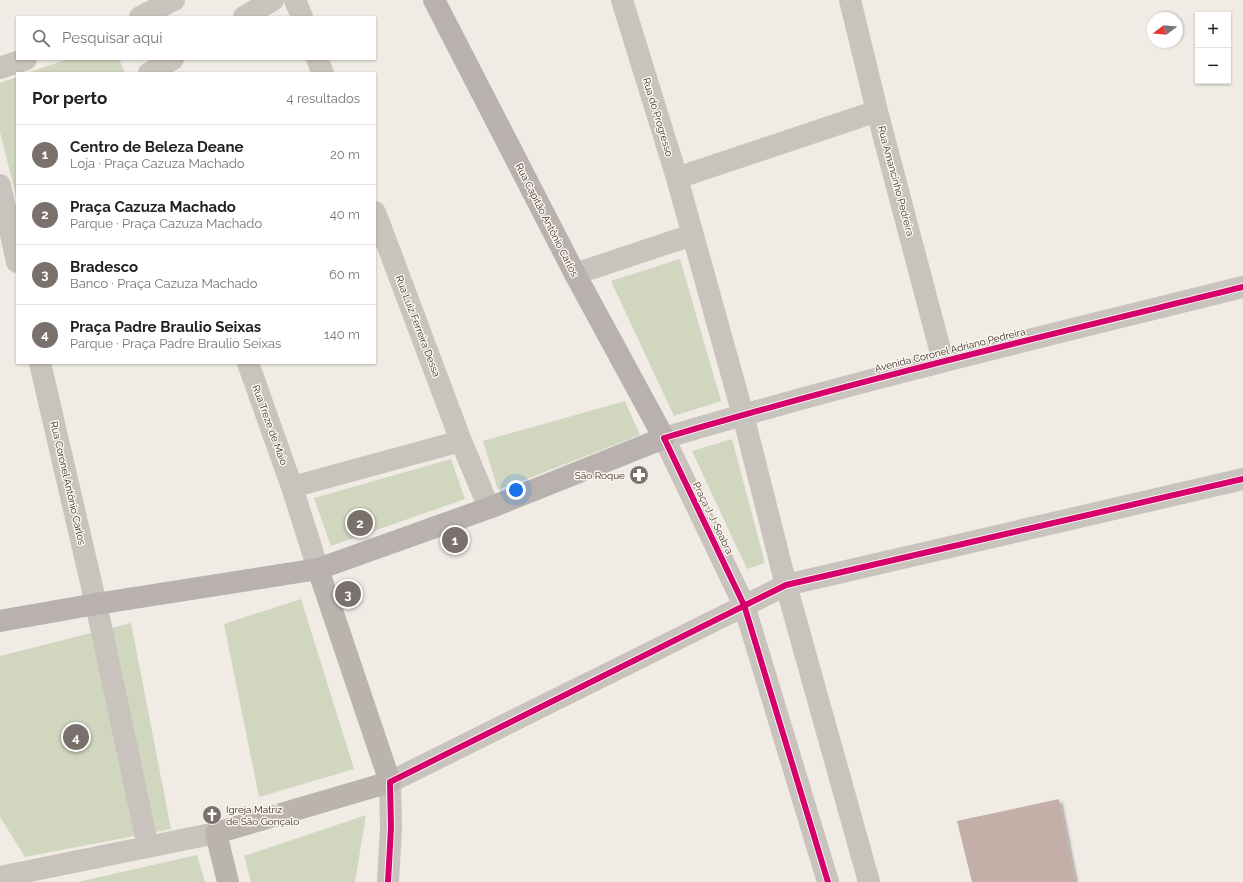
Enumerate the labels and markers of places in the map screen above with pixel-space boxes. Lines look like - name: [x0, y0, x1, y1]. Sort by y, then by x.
- pharmacy icon: São Roque: [628, 464, 650, 486]
- place label: São Roque: [575, 470, 625, 481]
- pin: 2: [347, 508, 373, 538]
- pin: 1: [442, 525, 468, 555]
- pin: 3: [335, 579, 361, 609]
- pin: 4: [63, 722, 89, 752]
- church icon: Igreja Matriz de São Gonçalo: [201, 804, 223, 826]
- place label: Igreja Matriz de São Gonçalo: [226, 804, 299, 827]

